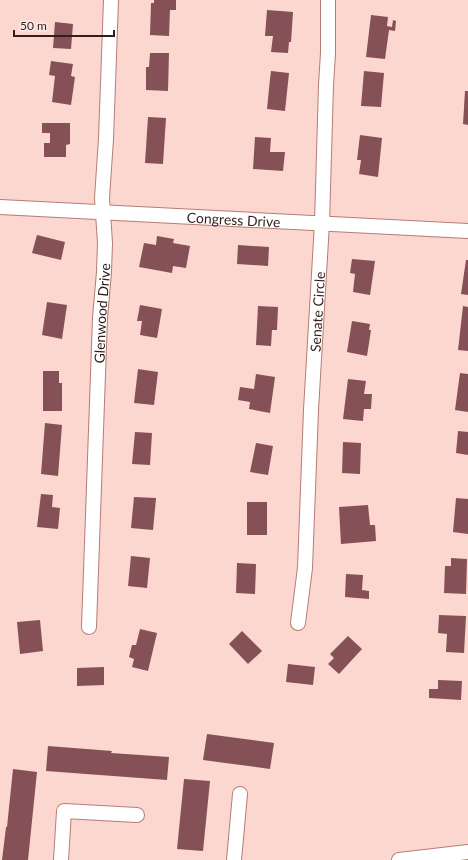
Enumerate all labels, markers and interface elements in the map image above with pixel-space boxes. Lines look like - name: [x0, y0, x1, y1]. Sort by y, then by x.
- scale bar: [14, 12, 114, 38]
- text: 50 m: [20, 18, 47, 33]
- street label: Congress Drive: [187, 208, 281, 230]
- street label: Glenwood Drive: [90, 263, 113, 364]
- street label: Senate Circle: [306, 271, 328, 352]

